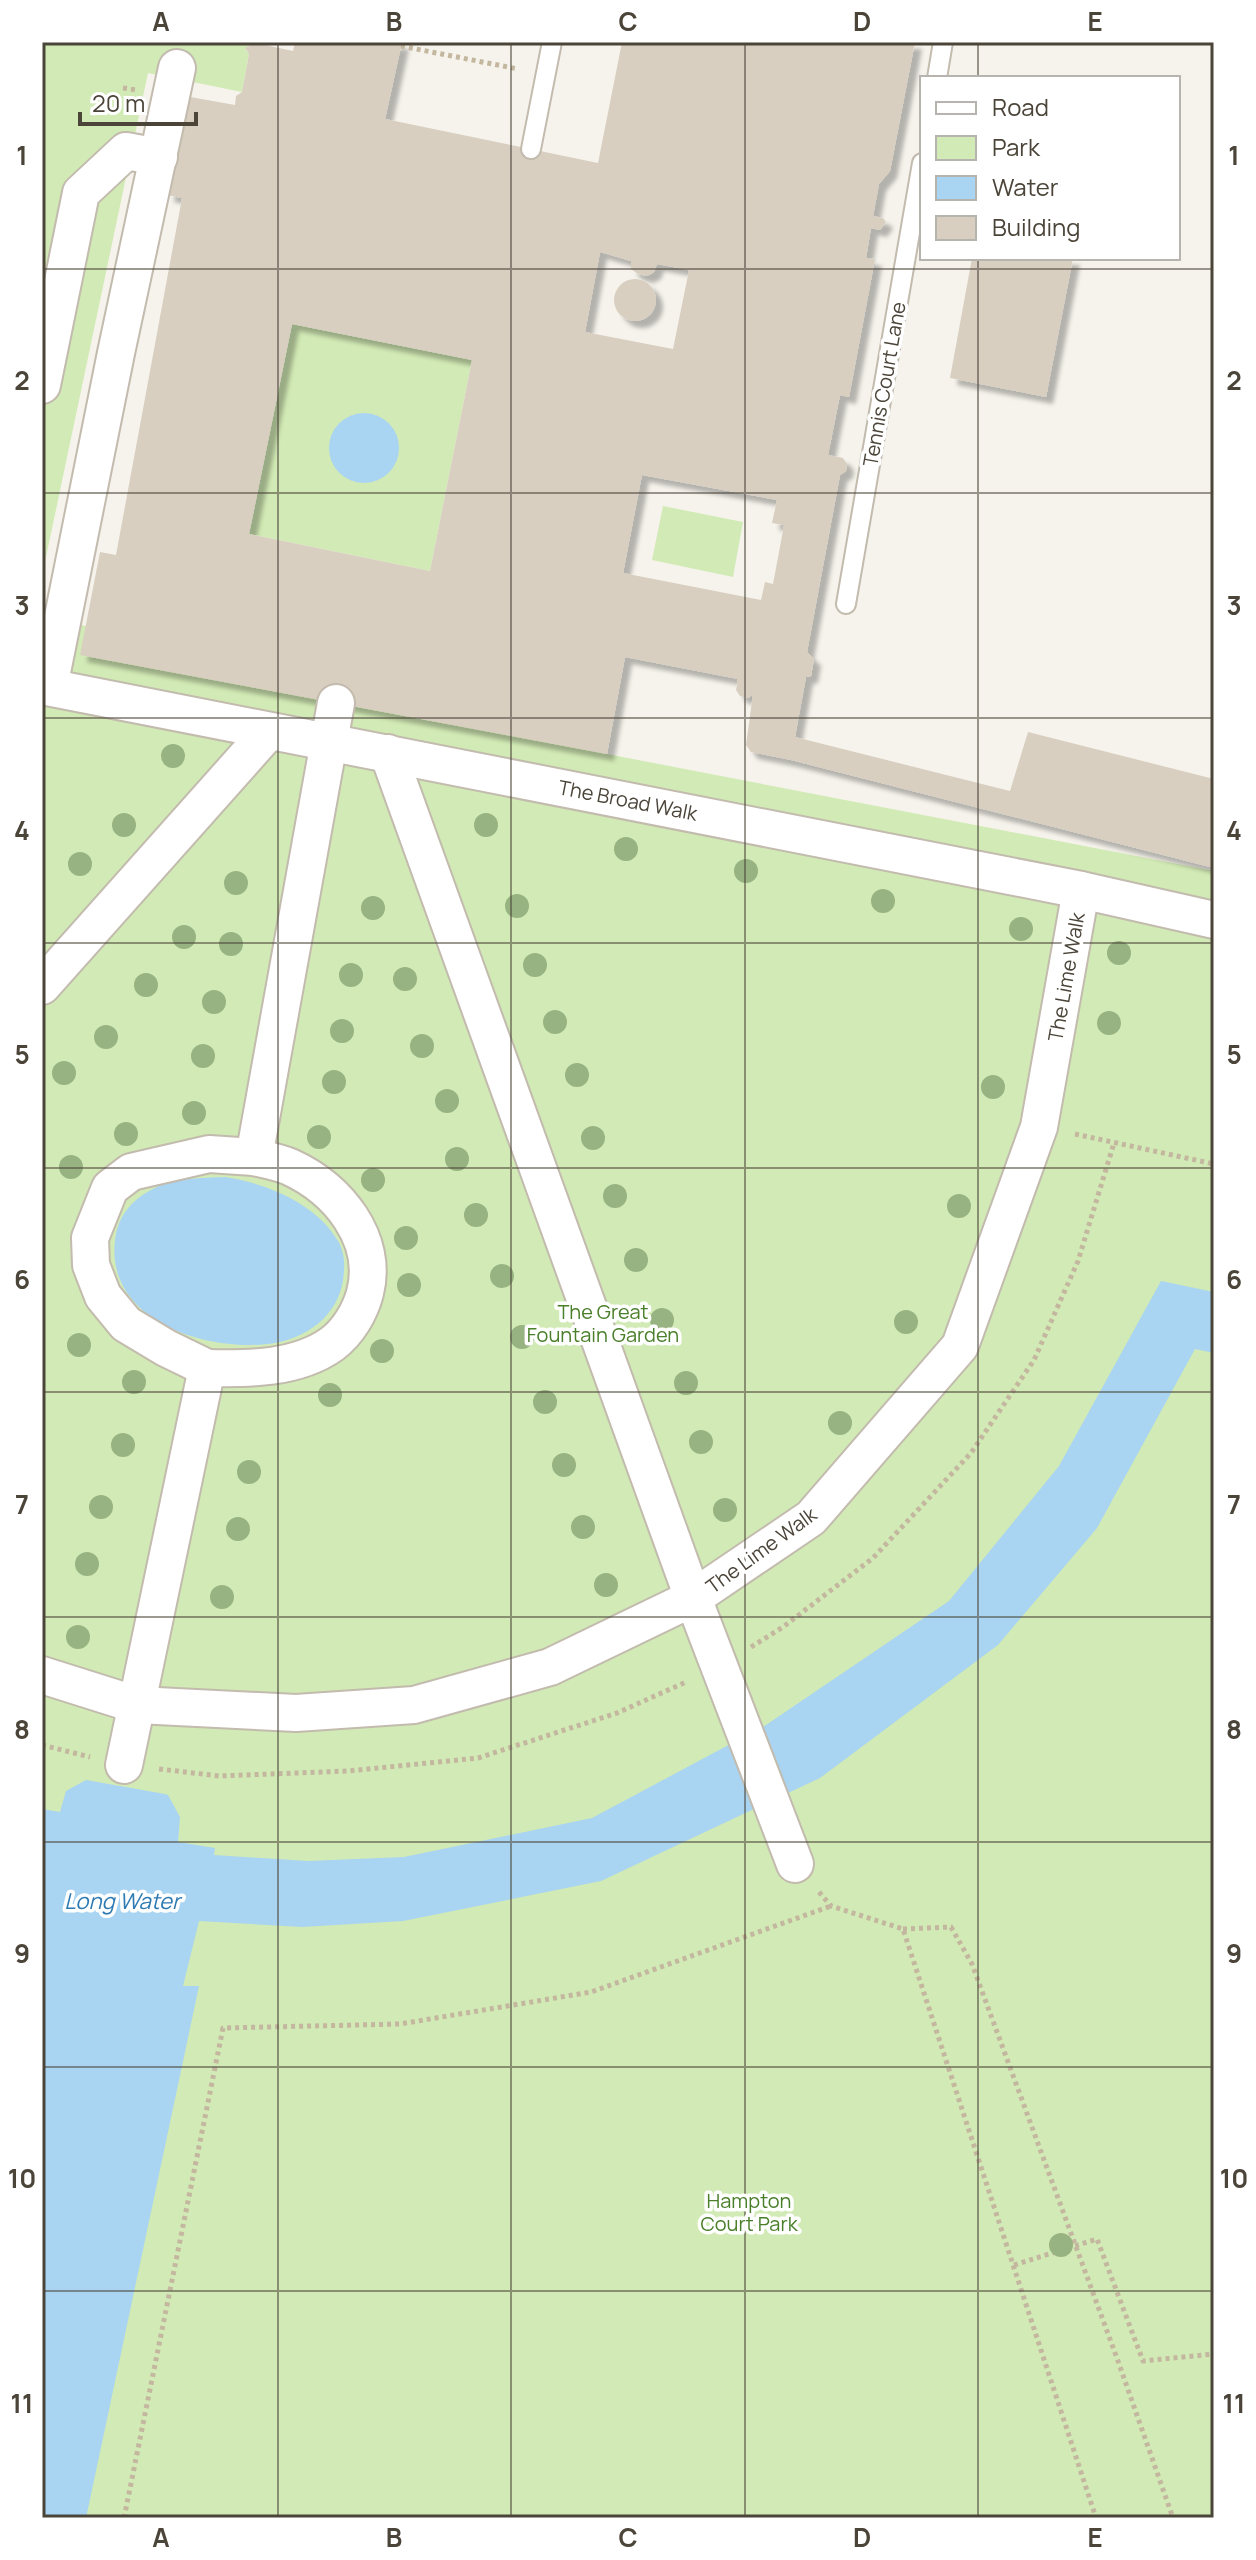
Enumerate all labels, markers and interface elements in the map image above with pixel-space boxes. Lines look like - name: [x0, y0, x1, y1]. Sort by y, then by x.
- text: A: [152, 3, 170, 39]
- text: B: [386, 3, 402, 39]
- text: C: [618, 3, 638, 39]
- text: D: [853, 3, 871, 39]
- text: E: [1087, 3, 1103, 39]
- scale bar: [80, 76, 196, 126]
- legend: [920, 76, 1180, 260]
- text: 20 m: [92, 86, 145, 119]
- text: Road: [992, 90, 1049, 123]
- text: Park: [992, 130, 1041, 163]
- text: 1: [16, 137, 28, 173]
- text: 1: [1228, 137, 1240, 173]
- text: Water: [992, 170, 1059, 203]
- text: Building: [992, 210, 1080, 243]
- street label: Tennis Court Lane: [856, 300, 912, 468]
- text: 2: [14, 362, 30, 398]
- text: 2: [1226, 362, 1242, 398]
- text: 3: [14, 587, 30, 623]
- text: 3: [1226, 587, 1242, 623]
- street label: The Broad Walk: [556, 773, 701, 827]
- text: 4: [14, 812, 30, 848]
- text: 4: [1226, 812, 1242, 848]
- street label: The Lime Walk: [1041, 909, 1091, 1044]
- text: 5: [14, 1036, 30, 1072]
- text: 5: [1226, 1036, 1242, 1072]
- text: 6: [14, 1261, 30, 1297]
- text: 6: [1226, 1261, 1242, 1297]
- park label: The Great Fountain Garden: [527, 1298, 679, 1348]
- text: 7: [15, 1486, 29, 1522]
- text: 7: [1227, 1486, 1241, 1522]
- street label: The Lime Walk: [700, 1500, 823, 1599]
- text: 8: [14, 1711, 30, 1747]
- text: 8: [1226, 1711, 1242, 1747]
- water label: Long Water: [64, 1886, 183, 1916]
- text: 9: [14, 1935, 30, 1971]
- text: 9: [1226, 1935, 1242, 1971]
- text: 10: [8, 2160, 36, 2196]
- text: 10: [1220, 2160, 1248, 2196]
- park label: Hampton Court Park: [700, 2187, 799, 2237]
- text: 11: [11, 2385, 33, 2421]
- text: 11: [1223, 2385, 1245, 2421]
- text: A: [152, 2519, 170, 2555]
- text: B: [386, 2519, 402, 2555]
- text: C: [618, 2519, 638, 2555]
- text: D: [853, 2519, 871, 2555]
- text: E: [1087, 2519, 1103, 2555]

